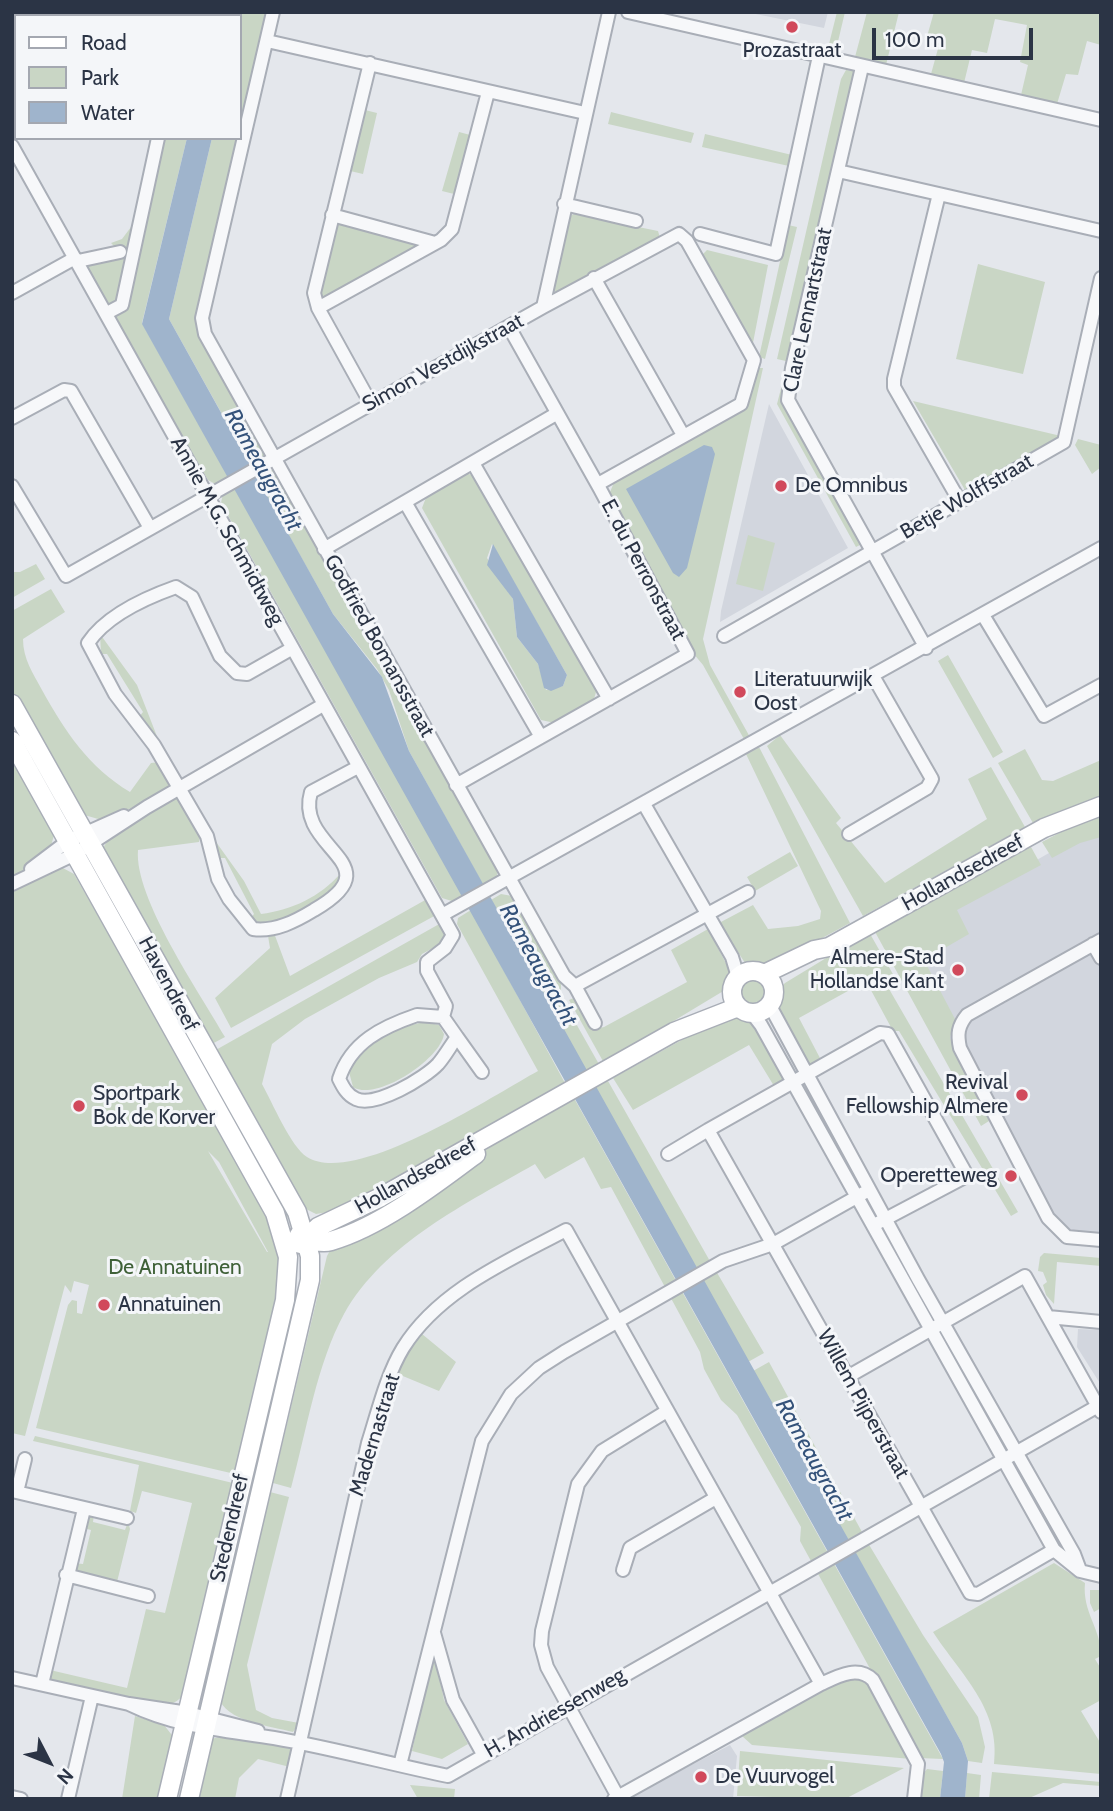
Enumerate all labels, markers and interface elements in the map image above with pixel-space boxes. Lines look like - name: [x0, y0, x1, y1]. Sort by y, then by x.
- legend: [14, 14, 242, 140]
- scale bar: [875, 14, 1036, 58]
- marker: Prozastraat: [784, 19, 800, 35]
- text: 100 m: [885, 27, 944, 52]
- text: Road: [81, 30, 127, 55]
- place label: Prozastraat: [743, 38, 841, 64]
- text: Park: [81, 65, 119, 90]
- text: Water: [81, 100, 134, 125]
- street label: Clare Lennartstraat: [778, 225, 838, 395]
- street label: Simon Vestdijkstraat: [358, 308, 528, 418]
- water label: Rameaugracht: [218, 404, 308, 536]
- street label: Annie M.G. Schmidtweg: [165, 432, 289, 630]
- street label: Betje Wolffstraat: [896, 449, 1038, 545]
- place label: De Omnibus: [795, 473, 908, 499]
- marker: De Omnibus: [773, 478, 789, 494]
- street label: E. du Perronstraat: [595, 495, 691, 645]
- street label: Godfried Bomansstraat: [318, 550, 440, 742]
- place label: Literatuurwijk Oost: [754, 667, 872, 717]
- marker: Literatuurwijk Oost: [732, 684, 748, 700]
- street label: Hollandsedreef: [898, 829, 1028, 917]
- water label: Rameaugracht: [493, 899, 583, 1031]
- street label: Havendreef: [133, 932, 203, 1036]
- place label: Almere-Stad Hollandse Kant: [810, 945, 944, 995]
- marker: Almere-Stad Hollandse Kant: [950, 962, 966, 978]
- place label: Revival Fellowship Almere: [846, 1070, 1008, 1120]
- place label: Sportpark Bok de Korver: [93, 1081, 215, 1131]
- marker: Revival Fellowship Almere: [1014, 1087, 1030, 1103]
- marker: Sportpark Bok de Korver: [71, 1098, 87, 1114]
- street label: Hollandsedreef: [351, 1132, 481, 1220]
- place label: Operetteweg: [880, 1163, 997, 1189]
- marker: Operetteweg: [1003, 1168, 1019, 1184]
- park label: De Annatuinen: [108, 1255, 242, 1281]
- place label: Annatuinen: [118, 1292, 221, 1318]
- marker: Annatuinen: [96, 1297, 112, 1313]
- street label: Willem Pijperstraat: [811, 1325, 915, 1483]
- street label: Madernastraat: [344, 1371, 406, 1499]
- water label: Rameaugracht: [769, 1394, 859, 1526]
- street label: Stedendreef: [205, 1471, 255, 1585]
- street label: H. Andriessenweg: [480, 1663, 630, 1763]
- north arrow: [14, 1727, 84, 1797]
- text: N: [52, 1764, 78, 1789]
- place label: De Vuurvogel: [715, 1764, 834, 1790]
- marker: De Vuurvogel: [693, 1769, 709, 1785]

